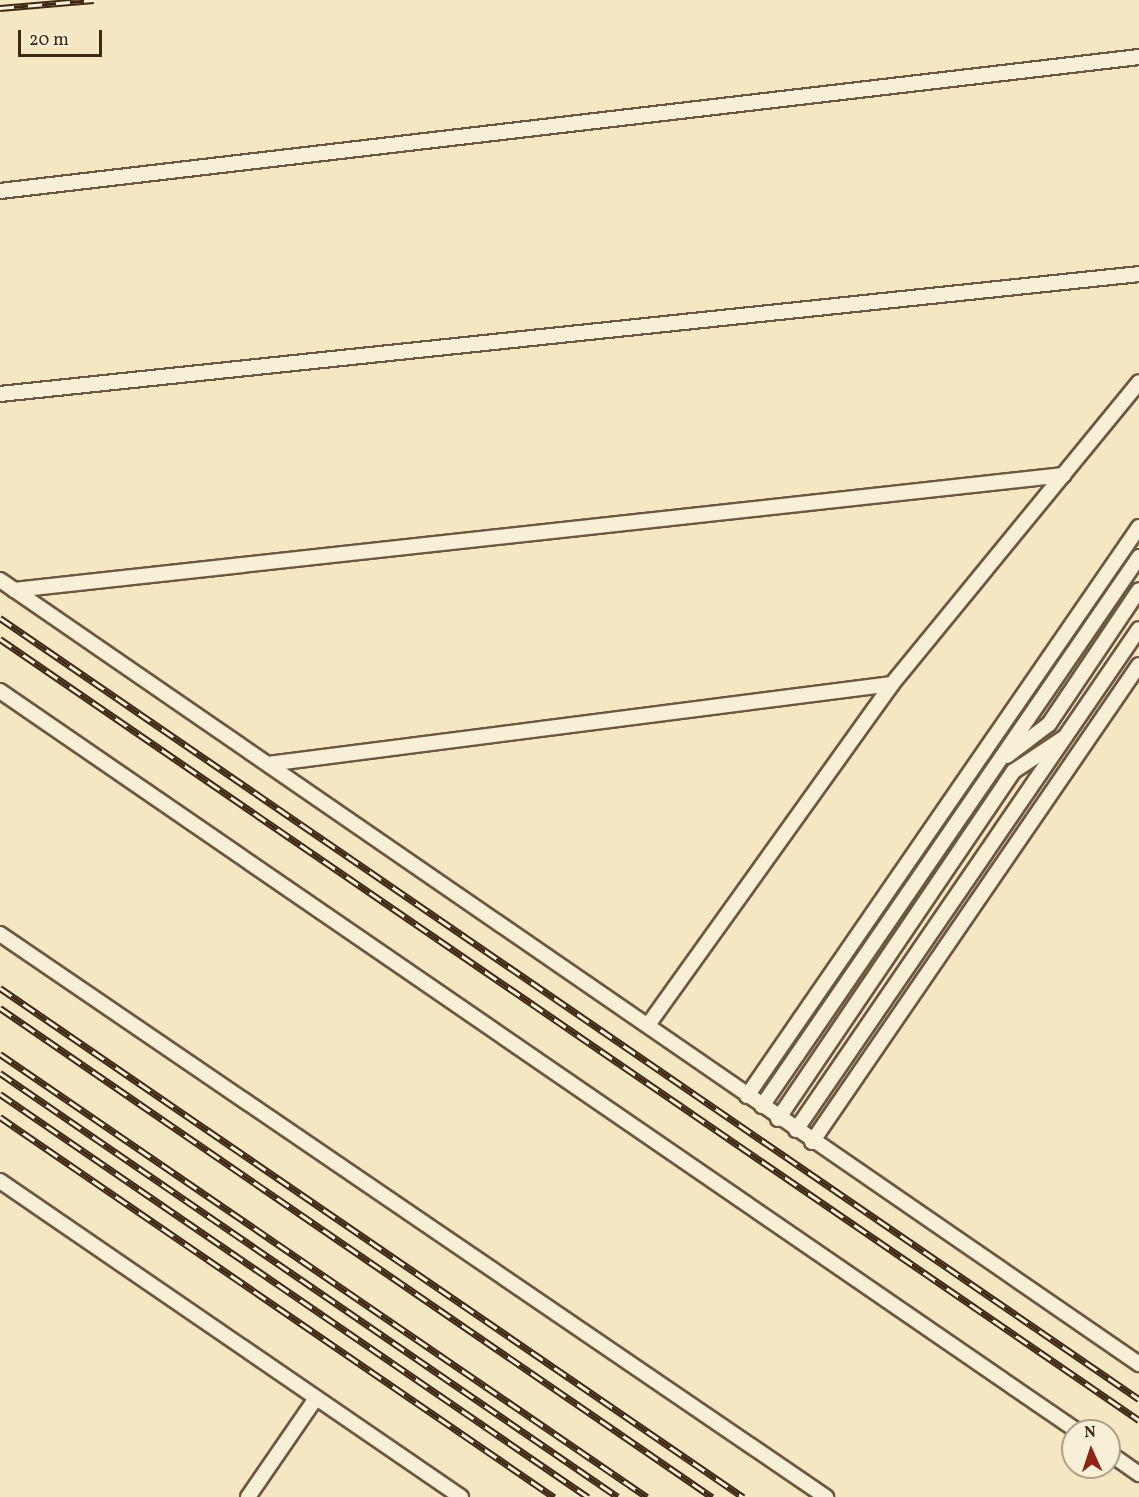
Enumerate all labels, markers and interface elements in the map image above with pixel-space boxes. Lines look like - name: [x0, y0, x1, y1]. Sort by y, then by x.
- scale bar: [21, 18, 105, 56]
- text: 20 m: [29, 28, 69, 53]
- north arrow: [1061, 1419, 1121, 1479]
- text: N: [1084, 1422, 1097, 1444]

